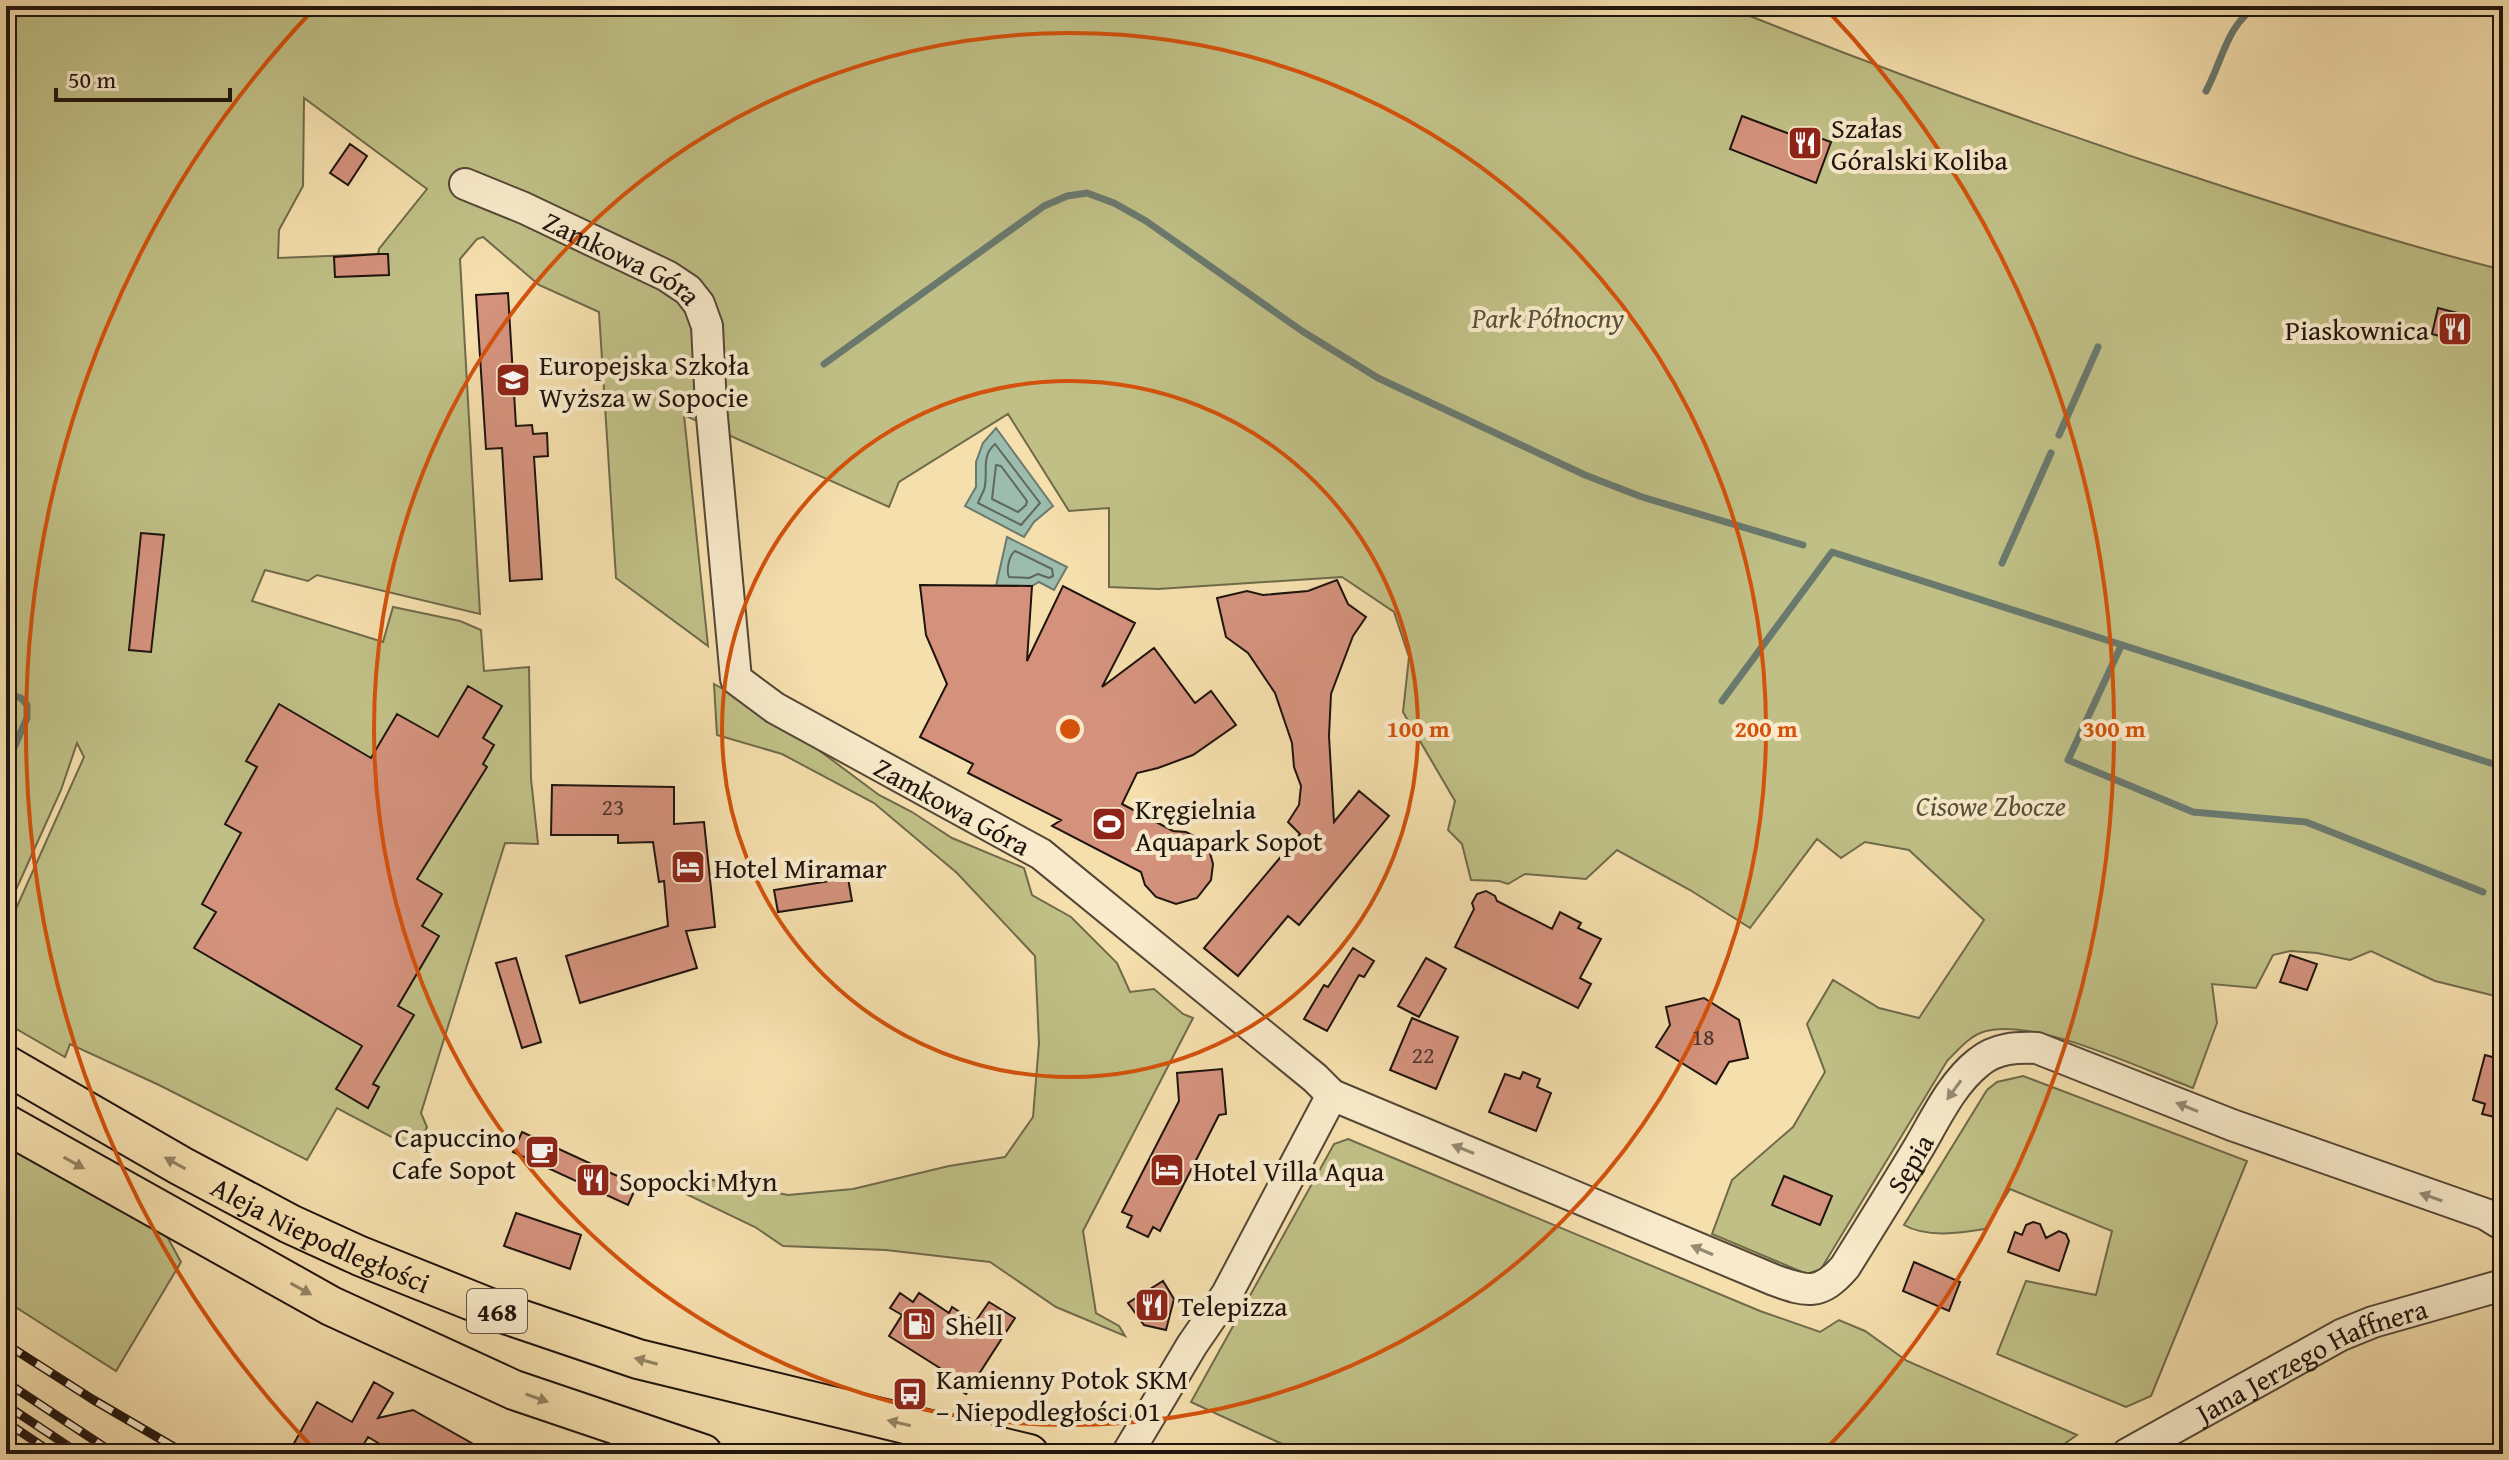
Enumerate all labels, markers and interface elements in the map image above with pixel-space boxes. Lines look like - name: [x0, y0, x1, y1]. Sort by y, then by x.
- scale bar: [56, 52, 230, 102]
- text: 50 m: [68, 62, 116, 97]
- place label: Szałas Góralski Koliba: [1831, 107, 2009, 180]
- restaurant icon: Szałas Góralski Koliba: [1786, 124, 1824, 162]
- street label: Zamkowa Góra: [537, 200, 713, 314]
- park label: Park Północny: [1471, 297, 1624, 338]
- place label: Piaskownica: [2285, 309, 2430, 350]
- restaurant icon: Piaskownica: [2436, 310, 2474, 348]
- place label: Europejska Szkoła Wyższa w Sopocie: [539, 344, 750, 417]
- school or university icon: Europejska Szkoła Wyższa w Sopocie: [494, 361, 532, 399]
- text: 100 m: [1386, 711, 1450, 746]
- text: 200 m: [1734, 711, 1798, 746]
- text: 300 m: [2082, 711, 2146, 746]
- centre of rings: [1056, 715, 1084, 743]
- street label: Zamkowa Góra: [867, 746, 1039, 865]
- park label: Cisowe Zbocze: [1916, 785, 2066, 826]
- place label: Kręgielnia Aquapark Sopot: [1135, 788, 1323, 861]
- house number: 23: [601, 789, 625, 824]
- sports icon: Kręgielnia Aquapark Sopot: [1090, 805, 1128, 843]
- place label: Hotel Miramar: [714, 847, 887, 888]
- hotel icon: Hotel Miramar: [669, 848, 707, 886]
- house number: 18: [1691, 1019, 1715, 1054]
- house number: 22: [1411, 1037, 1435, 1072]
- one-way arrow: [1947, 1080, 1963, 1100]
- one-way arrow: [2175, 1100, 2199, 1113]
- place label: Capuccino Cafe Sopot: [392, 1116, 516, 1189]
- street label: Sępia: [1875, 1125, 1943, 1201]
- cafe icon: Capuccino Cafe Sopot: [523, 1133, 561, 1171]
- one-way arrow: [1451, 1142, 1475, 1155]
- place label: Hotel Villa Aqua: [1193, 1150, 1385, 1191]
- hotel icon: Hotel Villa Aqua: [1148, 1151, 1186, 1189]
- one-way arrow: [63, 1155, 85, 1169]
- one-way arrow: [164, 1156, 187, 1169]
- place label: Sopocki Młyn: [619, 1160, 778, 1201]
- restaurant icon: Sopocki Młyn: [574, 1161, 612, 1199]
- street label: Aleja Niepodległości: [204, 1165, 437, 1303]
- one-way arrow: [2418, 1190, 2442, 1202]
- one-way arrow: [1690, 1243, 1714, 1256]
- one-way arrow: [290, 1282, 312, 1296]
- place label: Telepizza: [1178, 1285, 1288, 1326]
- restaurant icon: Telepizza: [1133, 1286, 1171, 1324]
- street label: Jana Jerzego Haffnera: [2185, 1287, 2433, 1434]
- road number: 468: [467, 1289, 527, 1333]
- place label: Shell: [945, 1304, 1003, 1345]
- fuel station icon: Shell: [900, 1305, 938, 1343]
- one-way arrow: [634, 1355, 659, 1367]
- place label: Kamienny Potok SKM – Niepodległości 01: [936, 1358, 1188, 1431]
- bus stop icon: Kamienny Potok SKM – Niepodległości 01: [891, 1375, 929, 1413]
- one-way arrow: [525, 1393, 549, 1405]
- one-way arrow: [886, 1416, 911, 1429]

